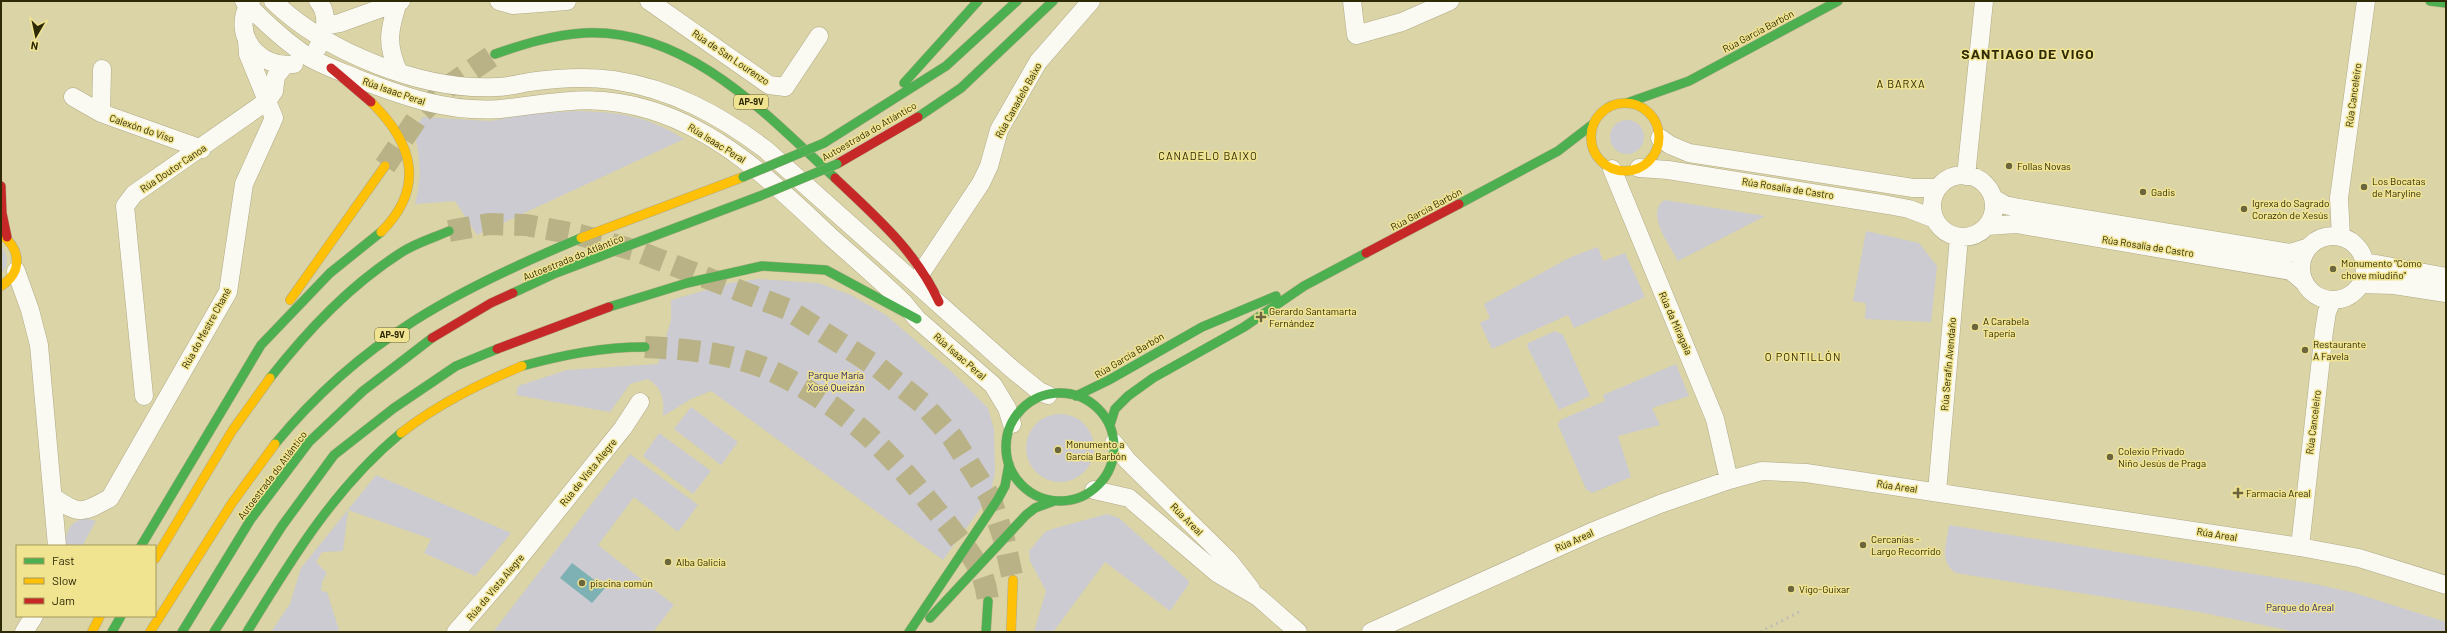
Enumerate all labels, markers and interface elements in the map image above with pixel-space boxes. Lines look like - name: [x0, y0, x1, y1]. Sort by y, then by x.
- street label: Rúa García Barbón: [1720, 7, 1796, 55]
- north arrow: [16, 16, 56, 56]
- street label: Rúa de San Lourenzo: [690, 27, 772, 87]
- text: N: [30, 39, 39, 53]
- district label: SANTIAGO DE VIGO: [1961, 45, 2095, 62]
- street label: Rúa Canadelo Baixo: [992, 60, 1044, 140]
- street label: Rúa Canceleiro: [2343, 62, 2363, 128]
- street label: Rúa Isaac Peral: [361, 75, 427, 107]
- district label: A BARXA: [1876, 77, 1926, 90]
- road number: AP-9V: [734, 95, 768, 109]
- street label: Autoestrada do Atlántico: [819, 99, 919, 163]
- street label: Calexón do Viso: [108, 111, 176, 145]
- street label: Rúa Isaac Peral: [686, 121, 748, 165]
- street label: Rúa Doutor Canoa: [138, 141, 208, 195]
- district label: CANADELO BAIXO: [1158, 149, 1258, 162]
- place label: Follas Novas: [2017, 160, 2071, 172]
- marker: Follas Novas: [2004, 161, 2014, 171]
- street label: Rúa Rosalía de Castro: [1741, 175, 1835, 201]
- place label: Los Bocatas de Maryline: [2372, 175, 2426, 199]
- marker: Los Bocatas de Maryline: [2359, 182, 2369, 192]
- street label: Rúa García Barbón: [1388, 185, 1464, 233]
- place label: Gadis: [2151, 186, 2175, 198]
- marker: Gadis: [2138, 187, 2148, 197]
- place label: Igrexa do Sagrado Corazón de Xesús: [2252, 197, 2329, 221]
- marker: Igrexa do Sagrado Corazón de Xesús: [2239, 204, 2249, 214]
- street label: Autoestrada do Atlántico: [521, 231, 625, 283]
- street label: Rúa Rosalía de Castro: [2101, 233, 2195, 259]
- place label: Monumento "Como chove miudiño": [2341, 257, 2422, 281]
- marker: Monumento "Como chove miudiño": [2328, 264, 2338, 274]
- street label: Rúa do Mestre Chané: [179, 286, 233, 370]
- street label: Rúa da Miragaia: [1657, 290, 1695, 356]
- place label: Gerardo Santamarta Fernández: [1269, 305, 1357, 329]
- marker: Gerardo Santamarta Fernández: [1256, 312, 1266, 322]
- place label: A Carabela Tapería: [1983, 315, 2029, 339]
- street label: Rúa Serafín Avendaño: [1938, 317, 1958, 411]
- marker: A Carabela Tapería: [1970, 322, 1980, 332]
- road number: AP-9V: [375, 328, 409, 342]
- street label: Rúa Isaac Peral: [931, 330, 989, 382]
- street label: Rúa García Barbón: [1092, 330, 1166, 380]
- place label: Restaurante A Favela: [2313, 338, 2366, 362]
- marker: Restaurante A Favela: [2300, 345, 2310, 355]
- district label: O PONTILLÓN: [1765, 350, 1841, 363]
- park label: Parque María Xosé Queizán: [807, 369, 865, 393]
- street label: Rúa Canceleiro: [2303, 389, 2323, 455]
- street label: Autoestrada do Atlántico: [235, 428, 309, 522]
- street label: Rúa de Vista Alegre: [557, 436, 619, 508]
- place label: Monumento a García Barbón: [1066, 438, 1126, 462]
- marker: Monumento a García Barbón: [1053, 445, 1063, 455]
- place label: Colexio Privado Niño Jesús de Praga: [2118, 445, 2206, 469]
- marker: Colexio Privado Niño Jesús de Praga: [2105, 452, 2115, 462]
- street label: Rúa Areal: [1876, 477, 1918, 495]
- place label: Farmacia Areal: [2246, 487, 2311, 499]
- marker: Farmacia Areal: [2233, 488, 2243, 498]
- street label: Rúa Areal: [1168, 500, 1206, 538]
- street label: Rúa Areal: [2196, 525, 2238, 543]
- street label: Rúa Areal: [1553, 526, 1595, 554]
- place label: Cercanías - Largo Recorrido: [1871, 533, 1941, 557]
- marker: Cercanías - Largo Recorrido: [1858, 540, 1868, 550]
- legend: [16, 545, 156, 617]
- street label: Rúa da Vista Alegre: [464, 551, 526, 623]
- text: Fast: [52, 553, 75, 567]
- place label: Alba Galicia: [676, 556, 726, 568]
- marker: Alba Galicia: [663, 557, 673, 567]
- text: Slow: [52, 573, 77, 587]
- place label: piscina común: [590, 577, 653, 589]
- marker: piscina común: [577, 578, 587, 588]
- place label: Vigo-Guixar: [1799, 583, 1850, 595]
- marker: Vigo-Guixar: [1786, 584, 1796, 594]
- text: Jam: [52, 593, 75, 607]
- park label: Parque do Areal: [2266, 601, 2334, 613]

